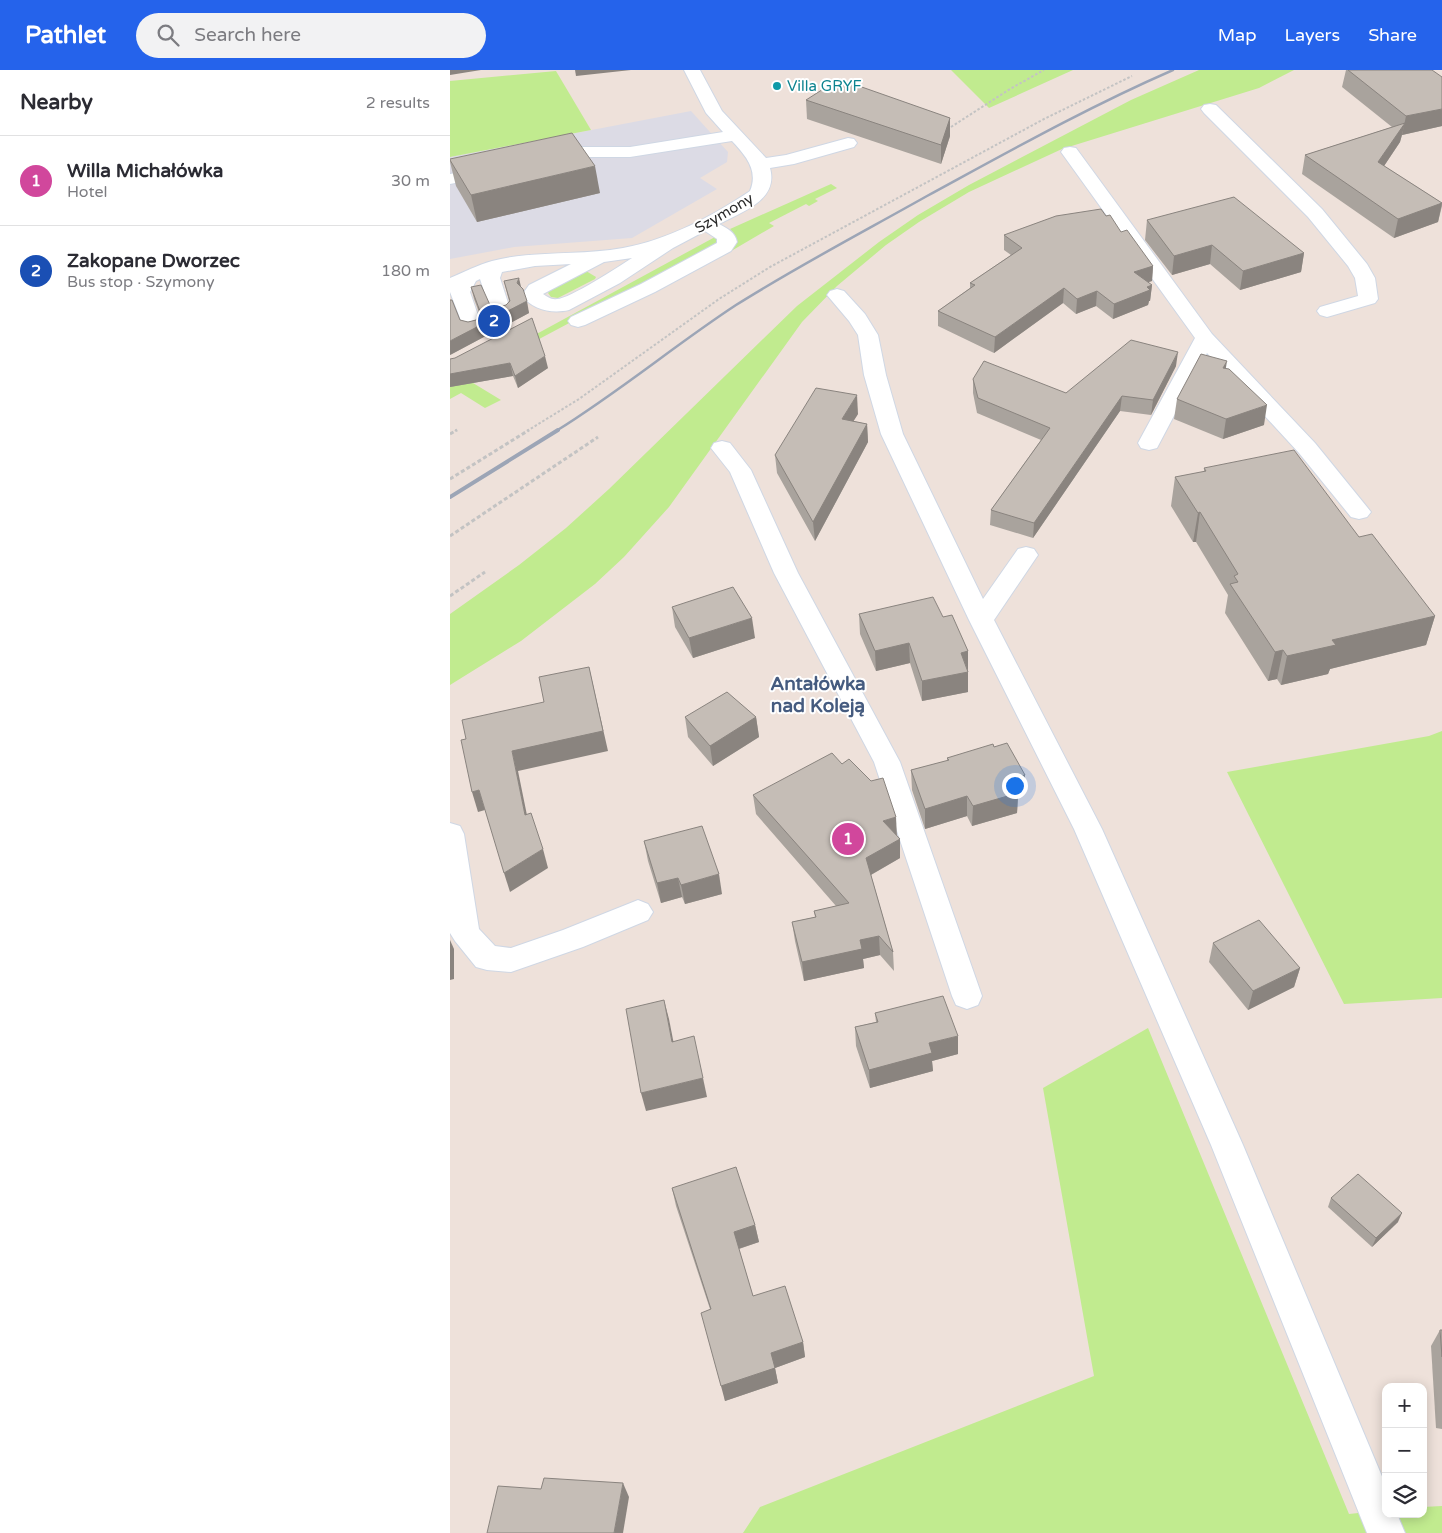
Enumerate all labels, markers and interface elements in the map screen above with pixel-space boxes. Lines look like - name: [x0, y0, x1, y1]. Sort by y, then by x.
- search box: [136, 13, 486, 58]
- text: Pathlet: [25, 21, 106, 50]
- icon: search: [154, 21, 182, 49]
- text: Search here: [194, 24, 301, 46]
- text: Map: [1218, 24, 1257, 46]
- text: Layers: [1285, 24, 1340, 46]
- text: Share: [1368, 24, 1417, 46]
- place label: Villa GRYF: [787, 77, 862, 95]
- marker: Villa GRYF: [771, 80, 783, 92]
- text: Nearby: [20, 90, 93, 115]
- text: 2 results: [366, 93, 430, 113]
- text: Willa Michałówka: [67, 160, 223, 182]
- text: 1: [31, 171, 41, 191]
- text: 30 m: [391, 171, 430, 191]
- text: Hotel: [67, 182, 108, 202]
- street label: Szymony: [691, 189, 757, 237]
- text: Zakopane Dworzec: [67, 250, 240, 272]
- text: 2: [31, 261, 41, 281]
- text: 180 m: [381, 261, 430, 281]
- text: Bus stop · Szymony: [67, 272, 215, 292]
- pin: 2: [478, 302, 510, 340]
- district label: Antałówka nad Koleją: [770, 673, 866, 718]
- your location: [1002, 773, 1028, 799]
- pin: 1: [832, 820, 864, 858]
- map controls: [1382, 1383, 1427, 1518]
- button: +: [1382, 1383, 1427, 1428]
- button: −: [1382, 1428, 1427, 1473]
- button: layers: [1382, 1473, 1427, 1518]

